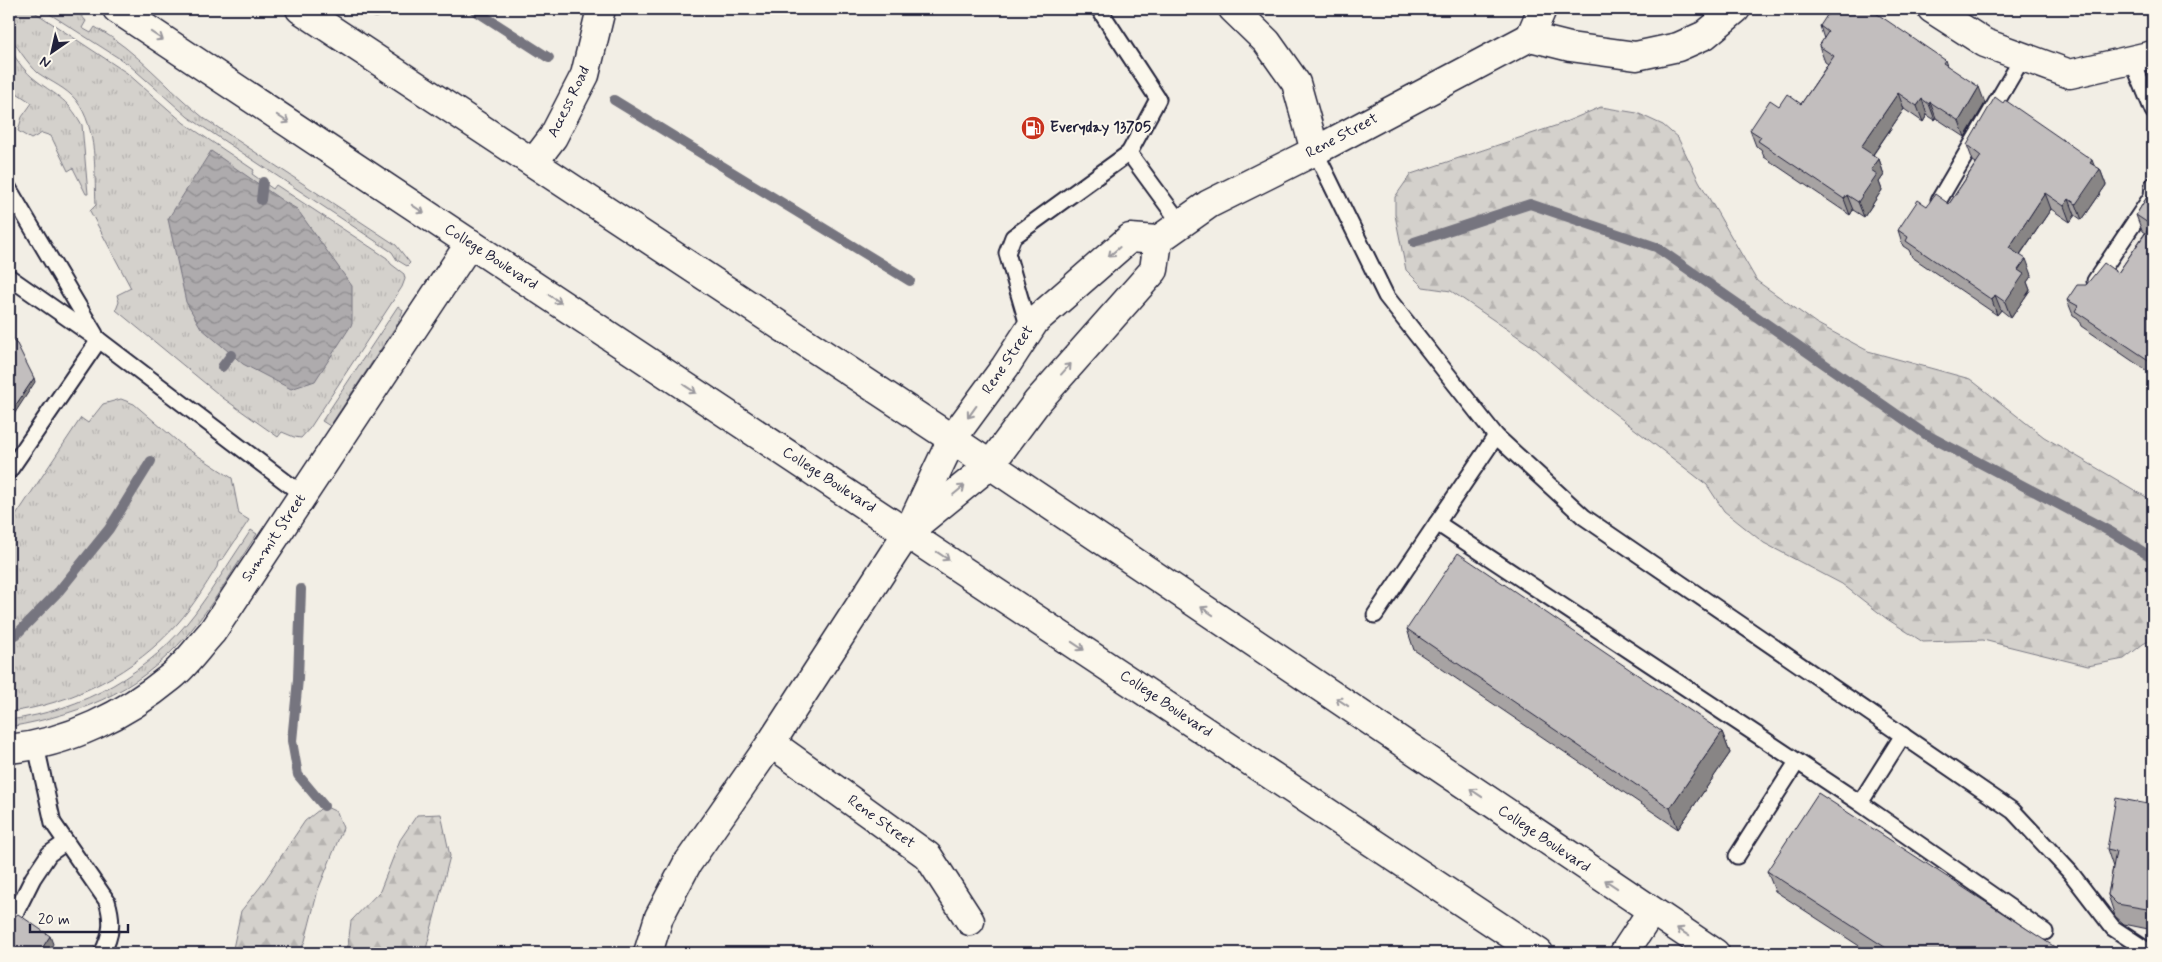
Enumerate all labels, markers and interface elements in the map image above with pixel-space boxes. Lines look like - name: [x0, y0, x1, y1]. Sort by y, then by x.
- north arrow: [28, 28, 78, 78]
- one-way arrow: [150, 31, 164, 41]
- text: N: [36, 52, 54, 72]
- street label: Access Road: [543, 63, 595, 141]
- street label: Rene Street: [1302, 109, 1382, 163]
- one-way arrow: [275, 114, 289, 124]
- fuel station icon: Everyday 13705: [1020, 115, 1046, 141]
- place label: Everyday 13705: [1050, 118, 1151, 138]
- one-way arrow: [411, 204, 425, 214]
- street label: College Boulevard: [440, 219, 542, 295]
- one-way arrow: [1108, 247, 1121, 258]
- one-way arrow: [548, 294, 562, 304]
- street label: Rene Street: [978, 322, 1038, 398]
- one-way arrow: [1060, 363, 1072, 376]
- one-way arrow: [683, 384, 697, 394]
- one-way arrow: [967, 404, 977, 418]
- street label: College Boulevard: [778, 442, 880, 518]
- one-way arrow: [952, 485, 965, 496]
- street label: Summit Street: [237, 490, 311, 586]
- one-way arrow: [935, 551, 949, 561]
- one-way arrow: [1200, 606, 1214, 617]
- one-way arrow: [1071, 641, 1085, 651]
- street label: College Boulevard: [1116, 666, 1216, 742]
- one-way arrow: [1335, 697, 1349, 707]
- one-way arrow: [1470, 788, 1484, 798]
- street label: Rene Street: [843, 791, 919, 853]
- street label: College Boulevard: [1494, 801, 1594, 877]
- one-way arrow: [1604, 879, 1618, 889]
- scale bar: [30, 902, 128, 934]
- text: 20 m: [38, 910, 70, 930]
- one-way arrow: [1676, 927, 1690, 938]

